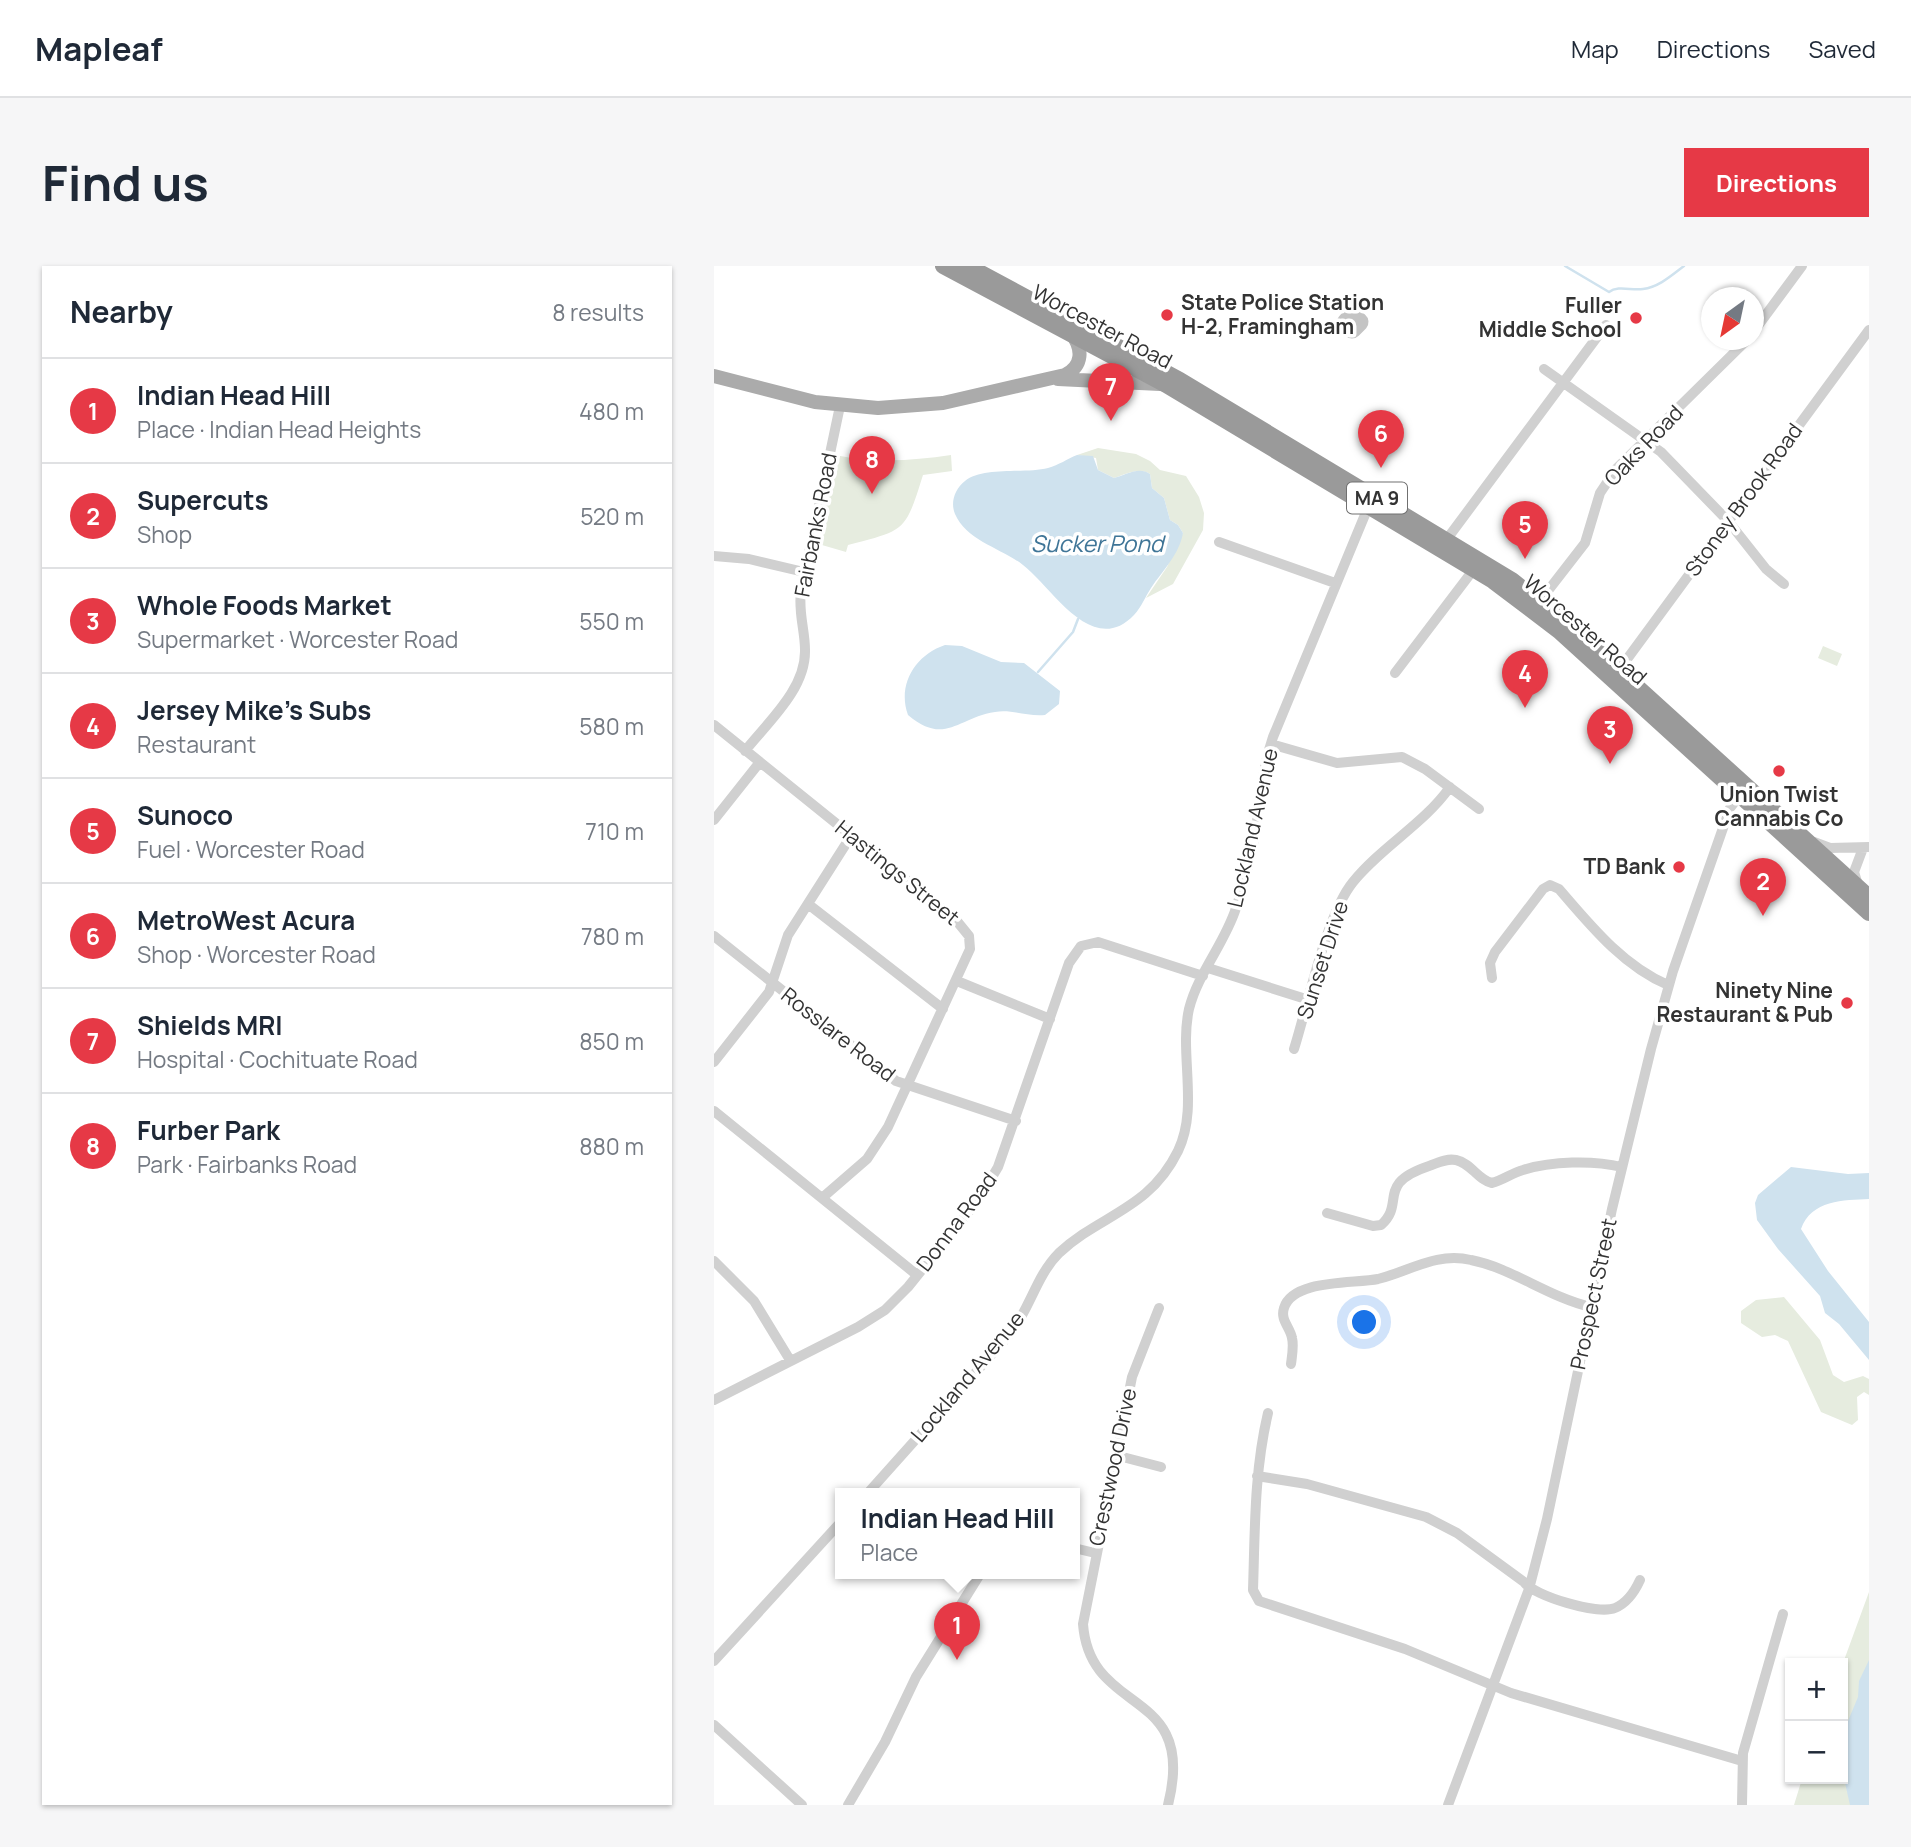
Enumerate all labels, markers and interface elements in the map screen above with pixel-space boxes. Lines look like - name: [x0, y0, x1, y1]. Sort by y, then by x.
- text: Mapleaf: [35, 26, 163, 71]
- text: Map: [1571, 32, 1619, 65]
- text: Directions: [1657, 32, 1770, 65]
- text: Saved: [1808, 32, 1876, 65]
- button: Directions: [1684, 148, 1869, 217]
- text: Find us: [42, 149, 209, 216]
- street label: Worcester Road: [1028, 277, 1177, 375]
- north arrow: [1701, 287, 1764, 350]
- place label: State Police Station H-2, Framingham: [1181, 288, 1384, 340]
- text: Nearby: [70, 291, 173, 332]
- place label: Fuller Middle School: [1479, 291, 1622, 343]
- text: 8 results: [552, 296, 644, 328]
- marker: State Police Station H-2, Framingham: [1159, 307, 1175, 323]
- marker: Fuller Middle School: [1628, 310, 1644, 326]
- pin: 7: [1088, 363, 1134, 421]
- text: Indian Head Hill: [137, 377, 331, 413]
- text: 1: [88, 395, 98, 427]
- text: 480 m: [579, 395, 644, 427]
- street label: Oaks Road: [1598, 399, 1689, 492]
- pin: 6: [1358, 410, 1404, 468]
- text: Place · Indian Head Heights: [137, 413, 421, 445]
- street label: Stoney Brook Road: [1678, 417, 1808, 581]
- pin: 8: [849, 436, 895, 494]
- street label: Fairbanks Road: [787, 450, 843, 599]
- text: Supercuts: [137, 482, 269, 518]
- road number: MA 9: [1347, 482, 1407, 514]
- text: 2: [86, 500, 100, 532]
- text: 520 m: [580, 500, 644, 532]
- pin: 5: [1502, 501, 1548, 559]
- text: Shop: [137, 518, 192, 550]
- water label: Sucker Pond: [1031, 527, 1167, 559]
- street label: Worcester Road: [1518, 568, 1653, 691]
- text: Whole Foods Market: [137, 587, 392, 623]
- text: 3: [86, 605, 100, 637]
- text: 550 m: [579, 605, 644, 637]
- text: Supermarket · Worcester Road: [137, 623, 458, 655]
- pin: 4: [1502, 650, 1548, 708]
- text: Jersey Mike's Subs: [137, 692, 371, 728]
- pin: 3: [1587, 706, 1633, 764]
- text: 4: [86, 710, 100, 742]
- text: 580 m: [579, 710, 644, 742]
- text: Restaurant: [137, 728, 256, 760]
- street label: Lockland Avenue: [1220, 745, 1284, 910]
- marker: Union Twist Cannabis Co: [1771, 763, 1787, 779]
- place label: Union Twist Cannabis Co: [1715, 780, 1843, 832]
- text: Sunoco: [137, 797, 233, 833]
- street label: Hastings Street: [830, 813, 966, 931]
- text: 5: [86, 815, 100, 847]
- text: 710 m: [585, 815, 644, 847]
- text: Fuel · Worcester Road: [137, 833, 365, 865]
- place label: TD Bank: [1584, 852, 1666, 880]
- pin: 2: [1740, 858, 1786, 916]
- marker: TD Bank: [1671, 859, 1687, 875]
- street label: Sunset Drive: [1290, 897, 1354, 1022]
- text: MetroWest Acura: [137, 902, 355, 938]
- text: 6: [86, 920, 100, 952]
- text: 780 m: [581, 920, 644, 952]
- text: Shop · Worcester Road: [137, 938, 376, 970]
- place label: Ninety Nine Restaurant & Pub: [1656, 976, 1833, 1028]
- street label: Rosslare Road: [776, 981, 902, 1088]
- marker: Ninety Nine Restaurant & Pub: [1839, 995, 1855, 1011]
- text: Shields MRI: [137, 1007, 283, 1043]
- text: 7: [87, 1025, 99, 1057]
- text: 850 m: [579, 1025, 644, 1057]
- text: Hospital · Cochituate Road: [137, 1043, 418, 1075]
- text: Furber Park: [137, 1112, 280, 1148]
- text: 8: [86, 1130, 100, 1162]
- text: 880 m: [579, 1130, 644, 1162]
- text: Park · Fairbanks Road: [137, 1148, 357, 1180]
- street label: Donna Road: [910, 1166, 1003, 1277]
- street label: Prospect Street: [1563, 1216, 1623, 1372]
- street label: Lockland Avenue: [904, 1305, 1030, 1448]
- your location: [1347, 1305, 1381, 1339]
- street label: Crestwood Drive: [1082, 1385, 1142, 1548]
- popup: [835, 1488, 1080, 1579]
- text: Indian Head Hill: [860, 1500, 1055, 1536]
- text: Place: [860, 1536, 918, 1568]
- pin: 1: [934, 1602, 980, 1660]
- map controls: [1785, 1658, 1848, 1784]
- button: +: [1785, 1658, 1848, 1721]
- button: −: [1785, 1721, 1848, 1784]

